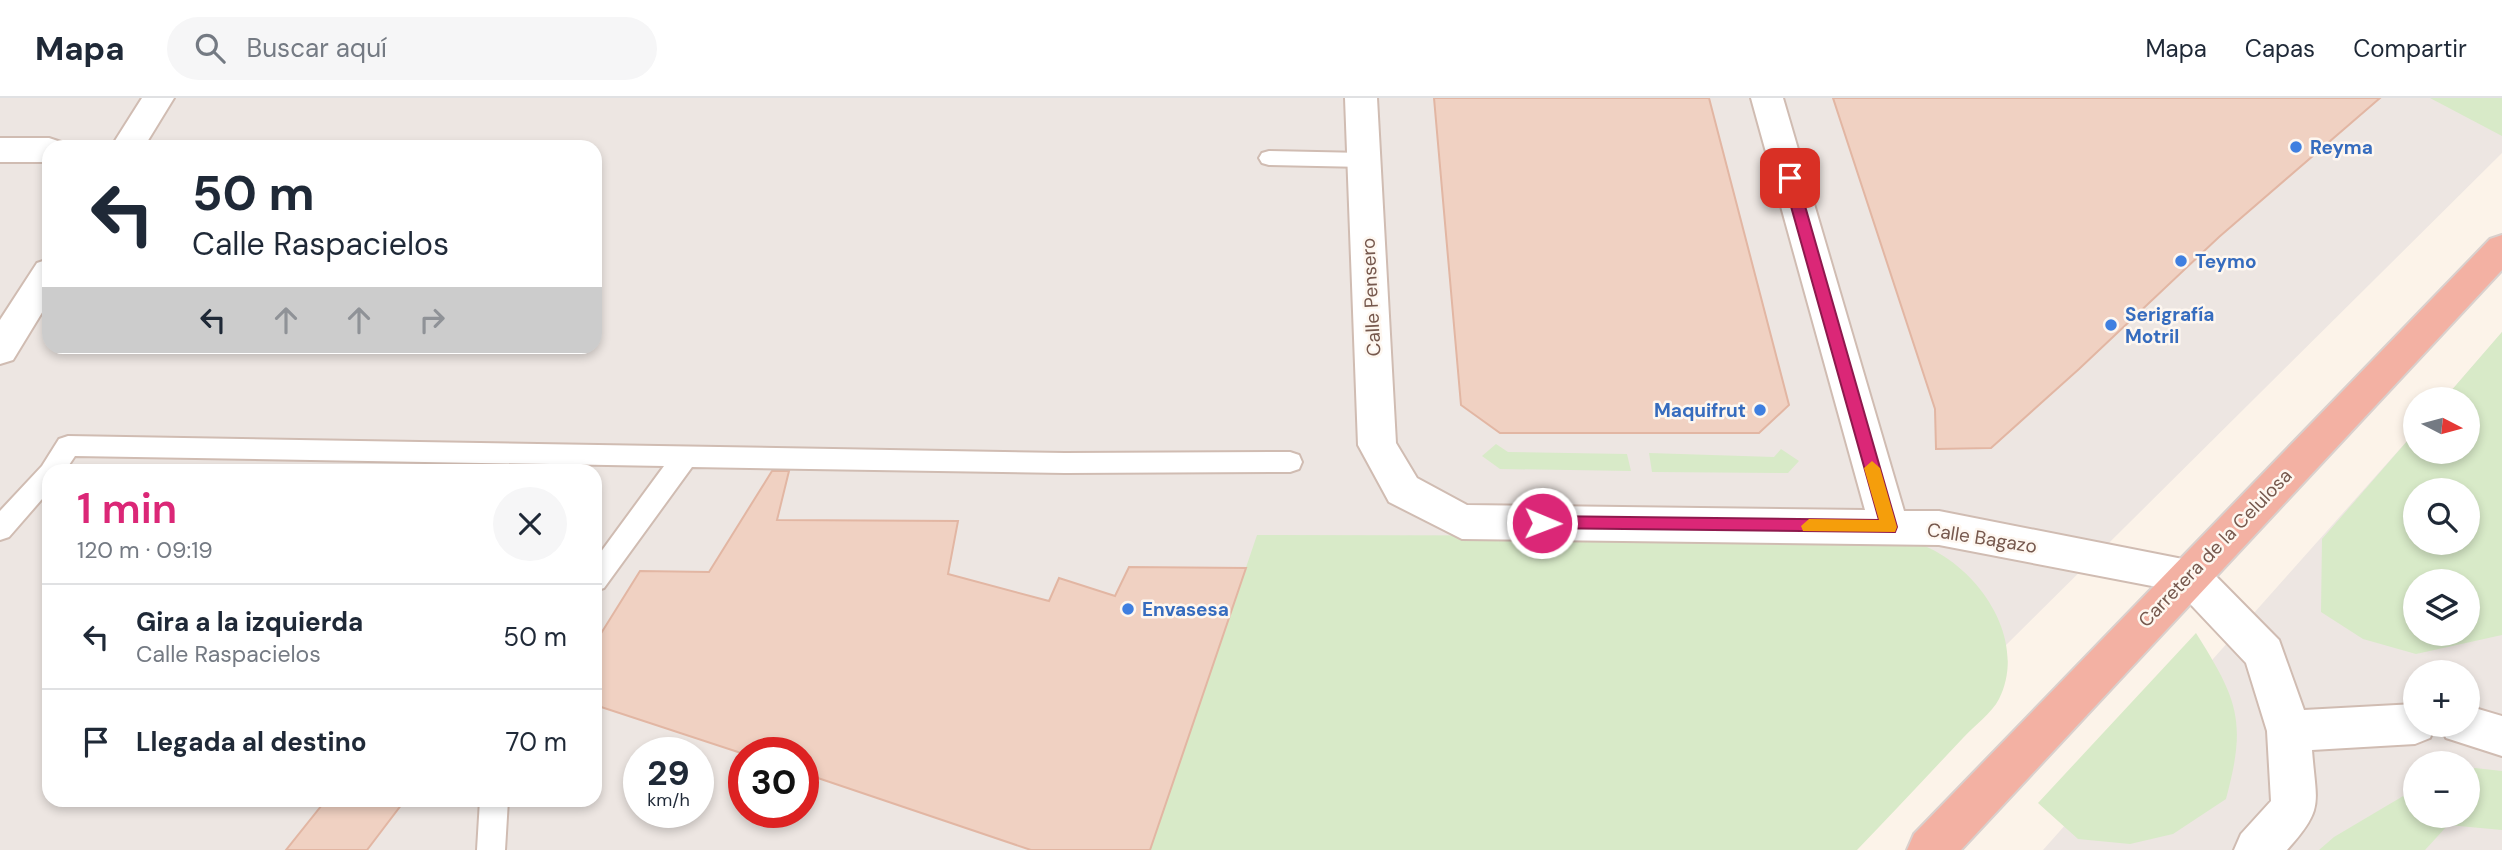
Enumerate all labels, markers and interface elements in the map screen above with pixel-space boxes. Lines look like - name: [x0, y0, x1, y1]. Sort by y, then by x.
- search box: [167, 17, 657, 80]
- text: Mapa: [35, 27, 125, 70]
- icon: search: [191, 29, 229, 67]
- text: Buscar aquí: [247, 31, 387, 65]
- text: Mapa: [2145, 33, 2207, 64]
- text: Capas: [2245, 33, 2315, 64]
- text: Compartir: [2353, 33, 2467, 64]
- place label: Reyma: [2310, 135, 2373, 160]
- marker: Reyma: [2288, 139, 2304, 155]
- pin: [1760, 148, 1820, 208]
- icon: arrive: [1771, 159, 1809, 197]
- text: 50 m: [192, 161, 315, 225]
- icon: left: [77, 168, 168, 259]
- text: Calle Raspacielos: [192, 223, 449, 265]
- street label: Calle Pensero: [1355, 237, 1387, 357]
- place label: Teymo: [2195, 249, 2257, 274]
- marker: Teymo: [2173, 253, 2189, 269]
- icon: left: [194, 301, 232, 339]
- icon: ahead: [267, 301, 305, 339]
- icon: ahead: [340, 301, 378, 339]
- icon: right: [413, 301, 451, 339]
- place label: Serigrafía Motril: [2125, 302, 2214, 349]
- marker: Serigrafía Motril: [2103, 317, 2119, 333]
- north arrow: [2403, 387, 2480, 464]
- map controls: [2403, 387, 2480, 828]
- place label: Maquifrut: [1654, 398, 1746, 423]
- marker: Maquifrut: [1752, 402, 1768, 418]
- street label: Carretera de la Celulosa: [2133, 463, 2297, 633]
- button: search: [2403, 478, 2480, 555]
- text: 1 min: [77, 481, 177, 536]
- position arrow: [1505, 486, 1579, 560]
- button: close: [493, 487, 567, 561]
- street label: Calle Bagazo: [1925, 517, 2039, 559]
- text: 120 m · 09:19: [77, 535, 213, 565]
- button: layers: [2403, 569, 2480, 646]
- place label: Envasesa: [1142, 597, 1229, 622]
- marker: Envasesa: [1120, 601, 1136, 617]
- text: Gira a la izquierda: [136, 605, 363, 639]
- icon: left: [77, 618, 115, 656]
- text: 50 m: [503, 620, 567, 654]
- text: Calle Raspacielos: [136, 639, 321, 669]
- button: +: [2403, 660, 2480, 737]
- icon: arrive: [77, 723, 115, 761]
- text: Llegada al destino: [136, 725, 367, 759]
- text: 70 m: [506, 725, 567, 759]
- speed limit sign: 30: [728, 737, 819, 828]
- text: 29: [647, 750, 690, 796]
- button: −: [2403, 751, 2480, 828]
- text: km/h: [647, 788, 690, 812]

